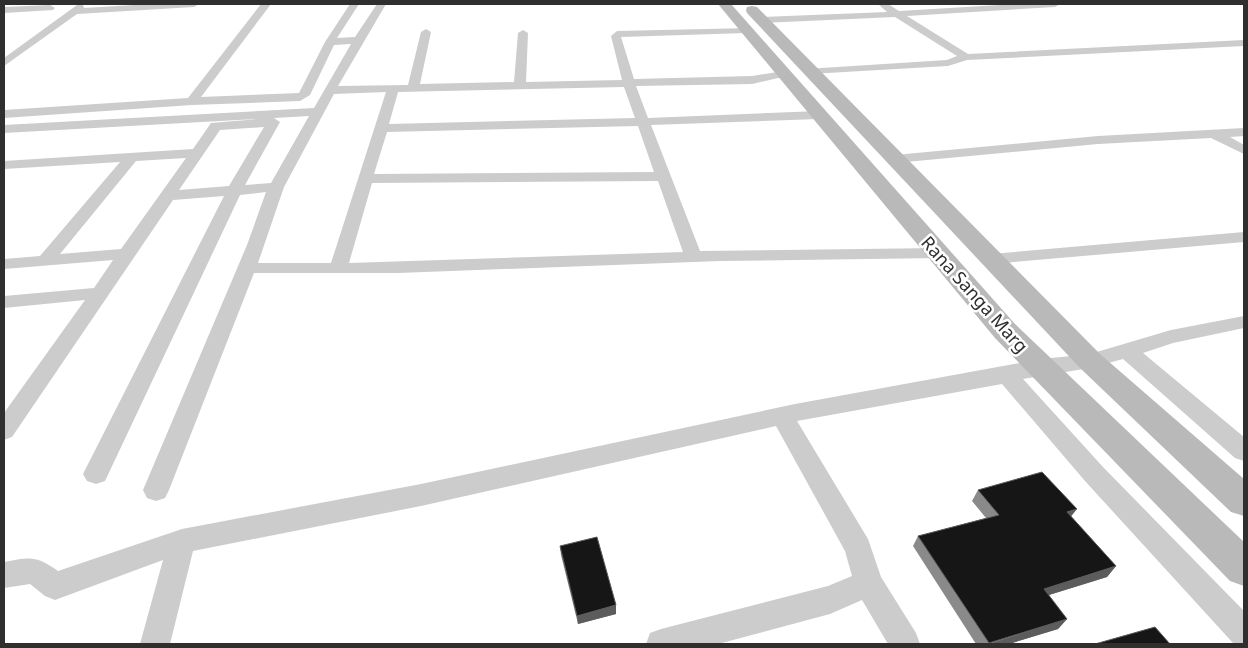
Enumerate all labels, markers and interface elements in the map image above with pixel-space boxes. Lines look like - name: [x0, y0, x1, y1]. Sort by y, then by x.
- street label: Rana Sanga Marg: [916, 231, 1034, 357]

